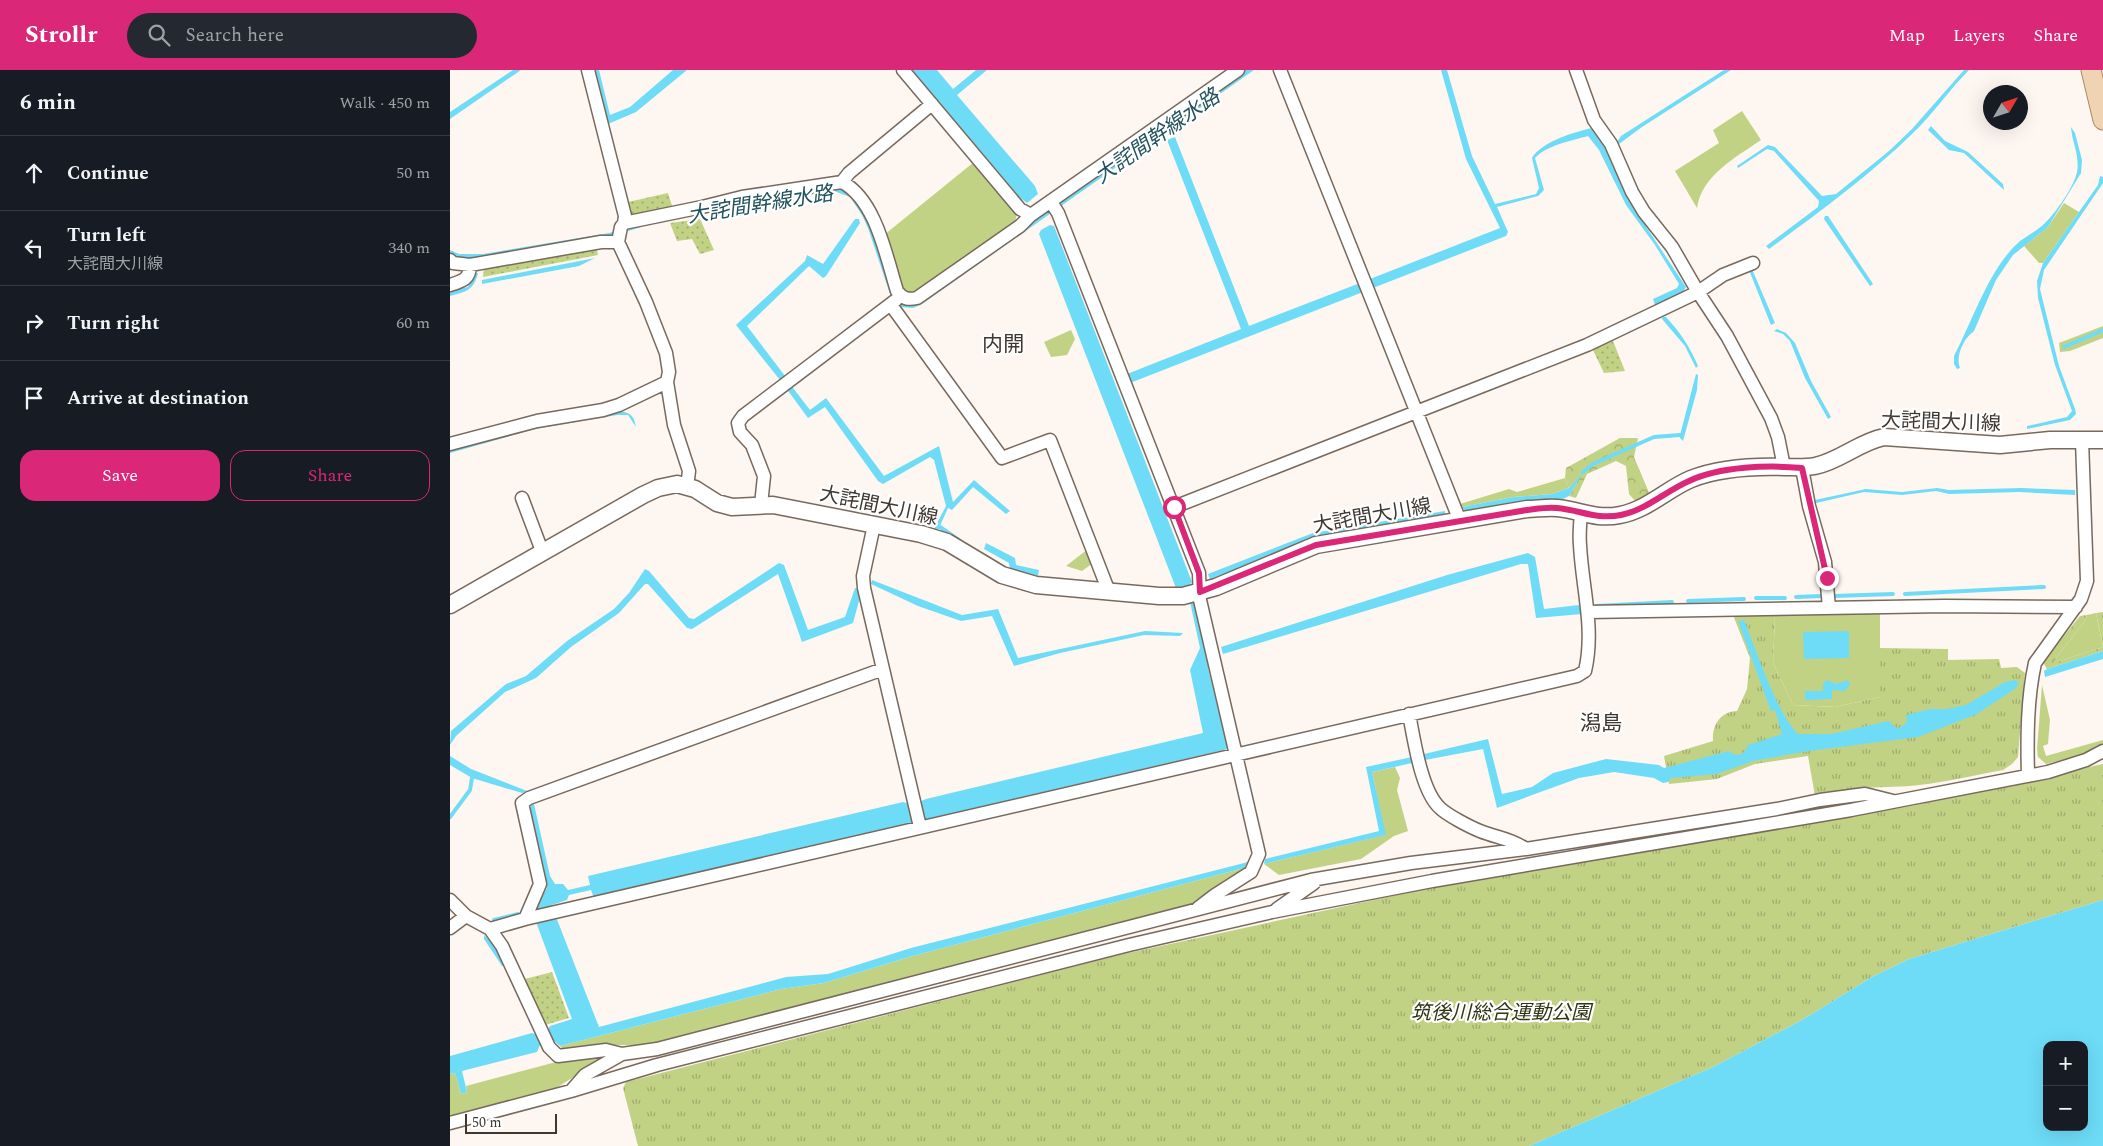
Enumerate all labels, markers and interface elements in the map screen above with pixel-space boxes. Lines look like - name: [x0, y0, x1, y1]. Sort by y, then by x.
- search box: [127, 13, 477, 58]
- text: Strollr: [25, 17, 97, 53]
- icon: search: [145, 21, 173, 49]
- text: Search here: [185, 21, 284, 50]
- text: Map: [1889, 22, 1925, 49]
- text: Layers: [1953, 22, 2005, 49]
- text: Share: [2033, 22, 2078, 49]
- water label: 大詫間幹線水路: [1088, 80, 1229, 192]
- north arrow: [1983, 85, 2028, 130]
- text: 6 min: [20, 87, 76, 119]
- text: Walk · 450 m: [339, 91, 430, 115]
- icon: ahead: [20, 159, 48, 187]
- text: Continue: [67, 159, 149, 188]
- text: 50 m: [396, 161, 430, 185]
- water label: 大詫間幹線水路: [685, 177, 837, 232]
- text: Turn left: [67, 221, 146, 250]
- icon: left: [20, 234, 48, 262]
- text: 340 m: [388, 236, 430, 260]
- text: 大詫間大川線: [67, 252, 163, 276]
- icon: right: [20, 309, 48, 337]
- text: Turn right: [67, 309, 160, 338]
- text: 60 m: [396, 311, 430, 335]
- district label: 内開: [982, 329, 1024, 361]
- icon: arrive: [20, 384, 48, 412]
- text: Arrive at destination: [67, 384, 249, 413]
- street label: 大詫間大川線: [1880, 405, 2001, 439]
- button: Save: [20, 450, 220, 501]
- button: Share: [230, 450, 430, 501]
- street label: 大詫間大川線: [817, 479, 941, 533]
- street label: 大詫間大川線: [1310, 491, 1434, 541]
- route start: [1163, 496, 1186, 519]
- route end: [1816, 567, 1839, 590]
- district label: 潟島: [1580, 708, 1622, 740]
- park label: 筑後川総合運動公園: [1411, 998, 1594, 1028]
- map controls: [2043, 1041, 2088, 1131]
- button: +: [2043, 1041, 2088, 1086]
- button: −: [2043, 1086, 2088, 1131]
- scale bar: [465, 1111, 558, 1134]
- text: 50 m: [472, 1112, 502, 1133]

